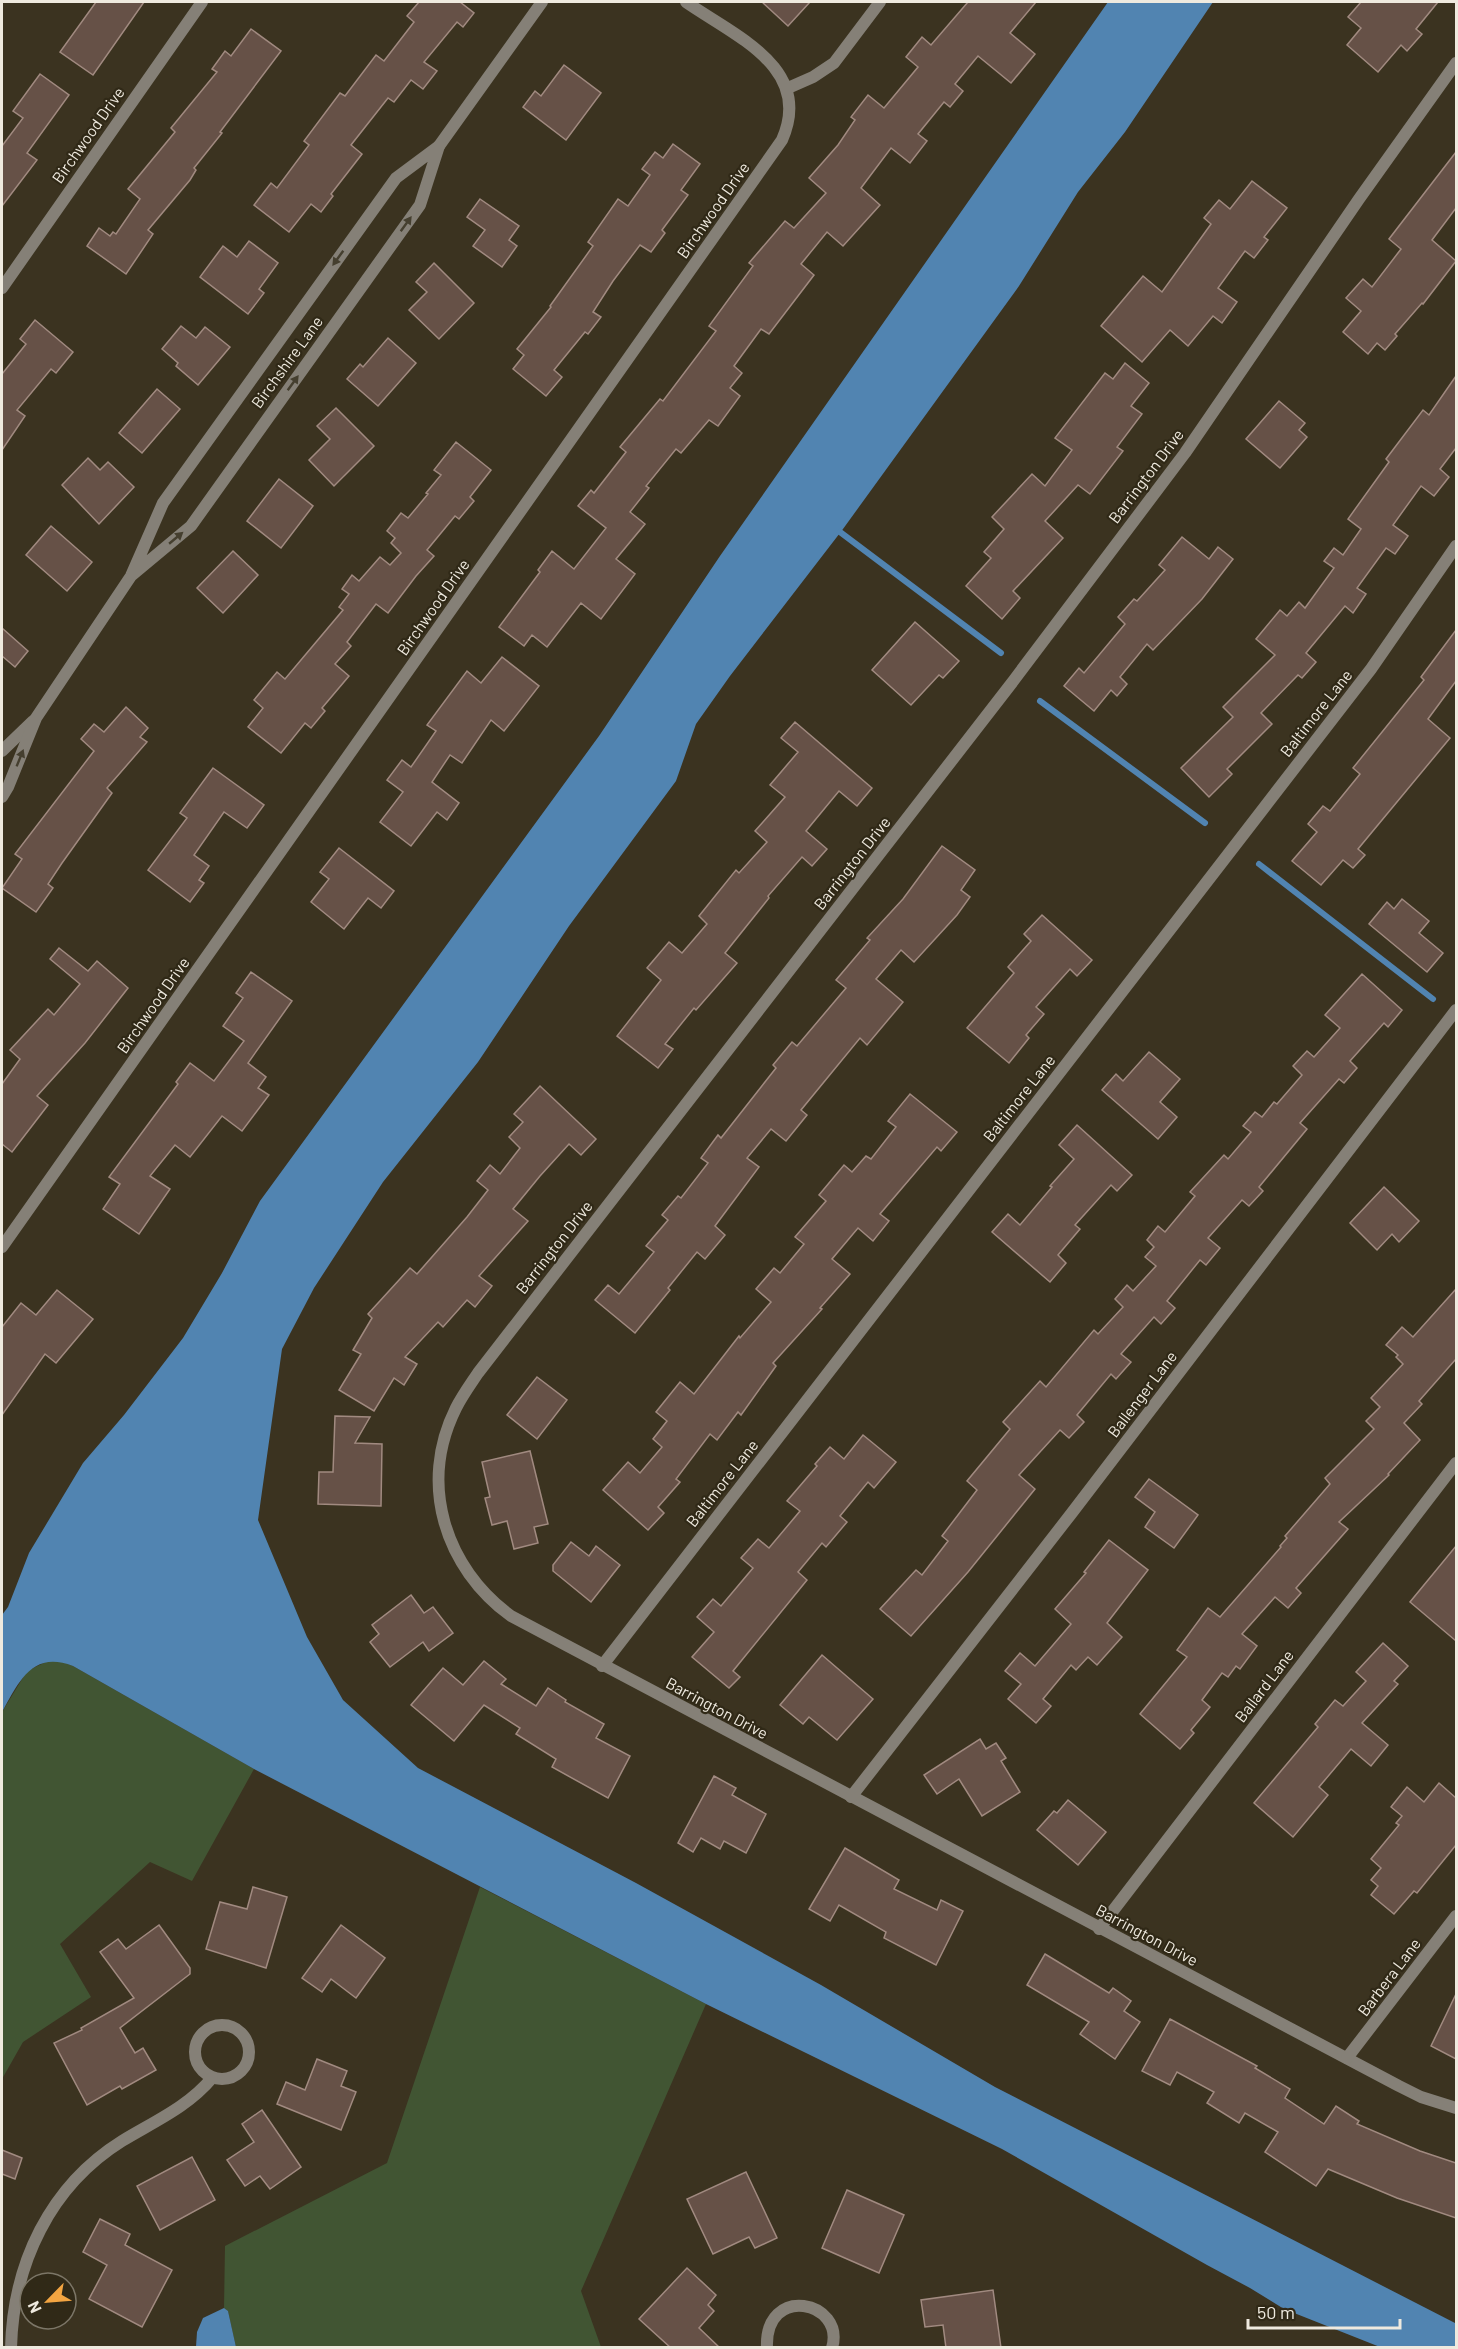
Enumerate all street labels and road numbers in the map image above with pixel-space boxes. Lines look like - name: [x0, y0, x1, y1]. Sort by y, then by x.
- street label: Birchwood Drive: [47, 83, 128, 186]
- street label: Birchwood Drive: [672, 158, 753, 261]
- street label: Birchshire Lane: [247, 312, 326, 411]
- street label: Barrington Drive: [1104, 425, 1187, 526]
- street label: Birchwood Drive: [392, 555, 473, 658]
- street label: Baltimore Lane: [1276, 665, 1356, 760]
- street label: Barrington Drive: [809, 812, 894, 913]
- street label: Birchwood Drive: [112, 953, 193, 1056]
- street label: Baltimore Lane: [979, 1050, 1059, 1145]
- street label: Barrington Drive: [511, 1196, 596, 1297]
- street label: Ballenger Lane: [1103, 1347, 1180, 1441]
- street label: Baltimore Lane: [682, 1435, 762, 1530]
- street label: Ballard Lane: [1230, 1646, 1297, 1726]
- street label: Barrington Drive: [663, 1673, 771, 1742]
- street label: Barrington Drive: [1093, 1900, 1201, 1969]
- street label: Barbera Lane: [1353, 1934, 1424, 2019]

